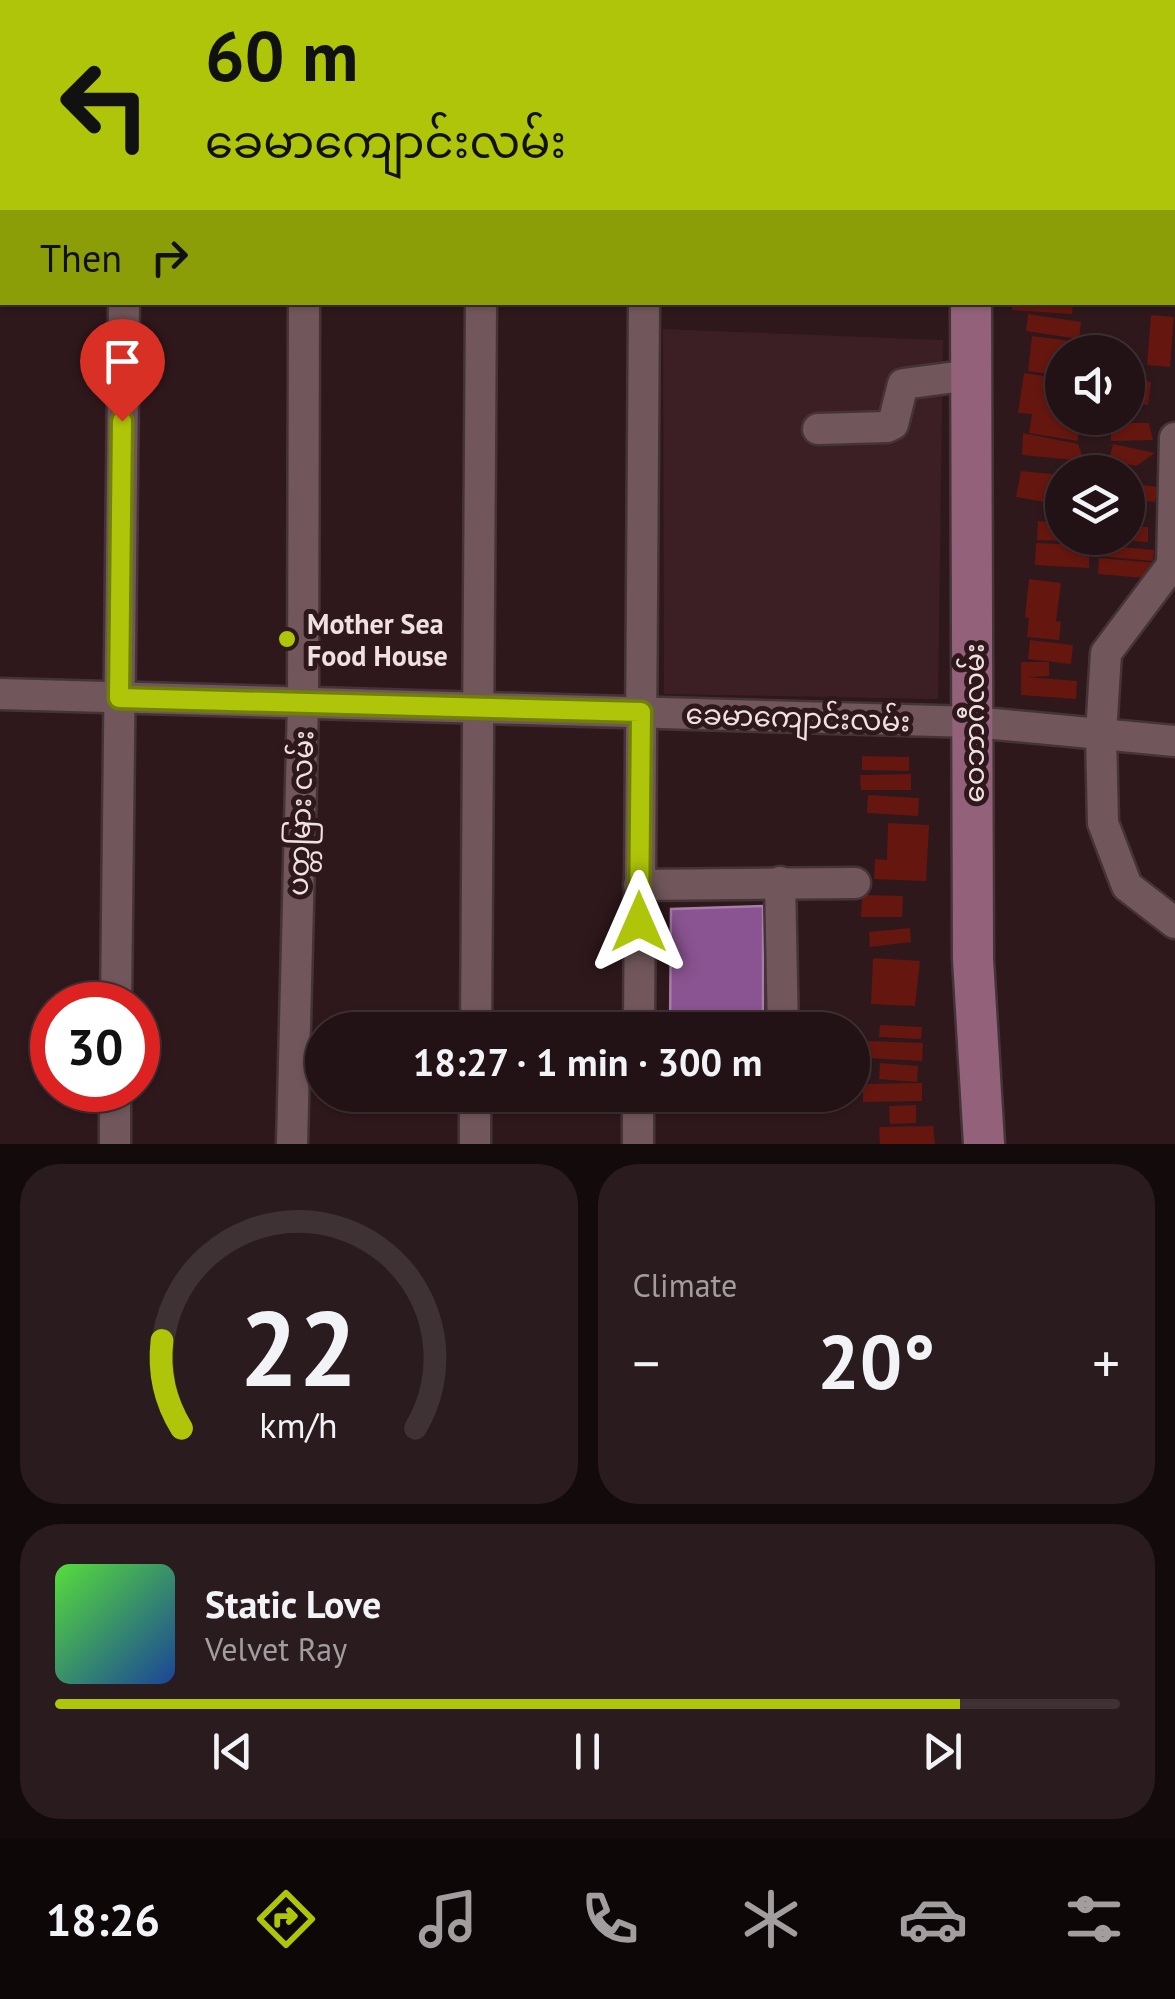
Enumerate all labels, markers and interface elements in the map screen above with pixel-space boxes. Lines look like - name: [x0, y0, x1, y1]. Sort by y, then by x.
- text: 60 m: [205, 10, 358, 100]
- icon: left: [40, 40, 170, 170]
- text: ခေမာကျောင်းလမ်း: [205, 112, 566, 170]
- icon: right: [142, 230, 197, 285]
- text: Then: [40, 233, 122, 282]
- pin: [80, 319, 165, 422]
- icon: arrive: [95, 334, 150, 389]
- map controls: [1045, 335, 1145, 555]
- button: sound: [1045, 335, 1145, 435]
- button: layers: [1045, 455, 1145, 555]
- place label: Mother Sea Food House: [307, 605, 448, 674]
- marker: Mother Sea Food House: [276, 628, 298, 650]
- street label: ဝေဘာဂီလမ်း: [955, 643, 992, 803]
- street label: ခေမာကျောင်းလမ်း: [685, 695, 911, 744]
- street label: ပတ္တမြား လမ်း: [279, 730, 326, 897]
- position arrow: [587, 870, 691, 974]
- speed limit sign: 30: [30, 982, 160, 1112]
- text: 18:27 · 1 min · 300 m: [413, 1037, 762, 1086]
- text: Climate: [633, 1264, 737, 1306]
- text: 22: [240, 1280, 358, 1415]
- text: 20°: [817, 1313, 935, 1410]
- text: −: [633, 1327, 660, 1398]
- text: +: [1092, 1327, 1120, 1398]
- text: km/h: [260, 1402, 338, 1448]
- text: Static Love: [205, 1579, 381, 1628]
- text: Velvet Ray: [205, 1628, 347, 1670]
- icon: previous: [205, 1724, 260, 1779]
- icon: pause: [560, 1724, 615, 1779]
- icon: next: [915, 1724, 970, 1779]
- icon: directions: [251, 1884, 321, 1954]
- icon: music: [413, 1884, 483, 1954]
- icon: phone: [575, 1884, 645, 1954]
- icon: climate: [736, 1884, 806, 1954]
- icon: car: [898, 1884, 968, 1954]
- icon: filters: [1059, 1884, 1129, 1954]
- text: 18:26: [46, 1890, 160, 1948]

